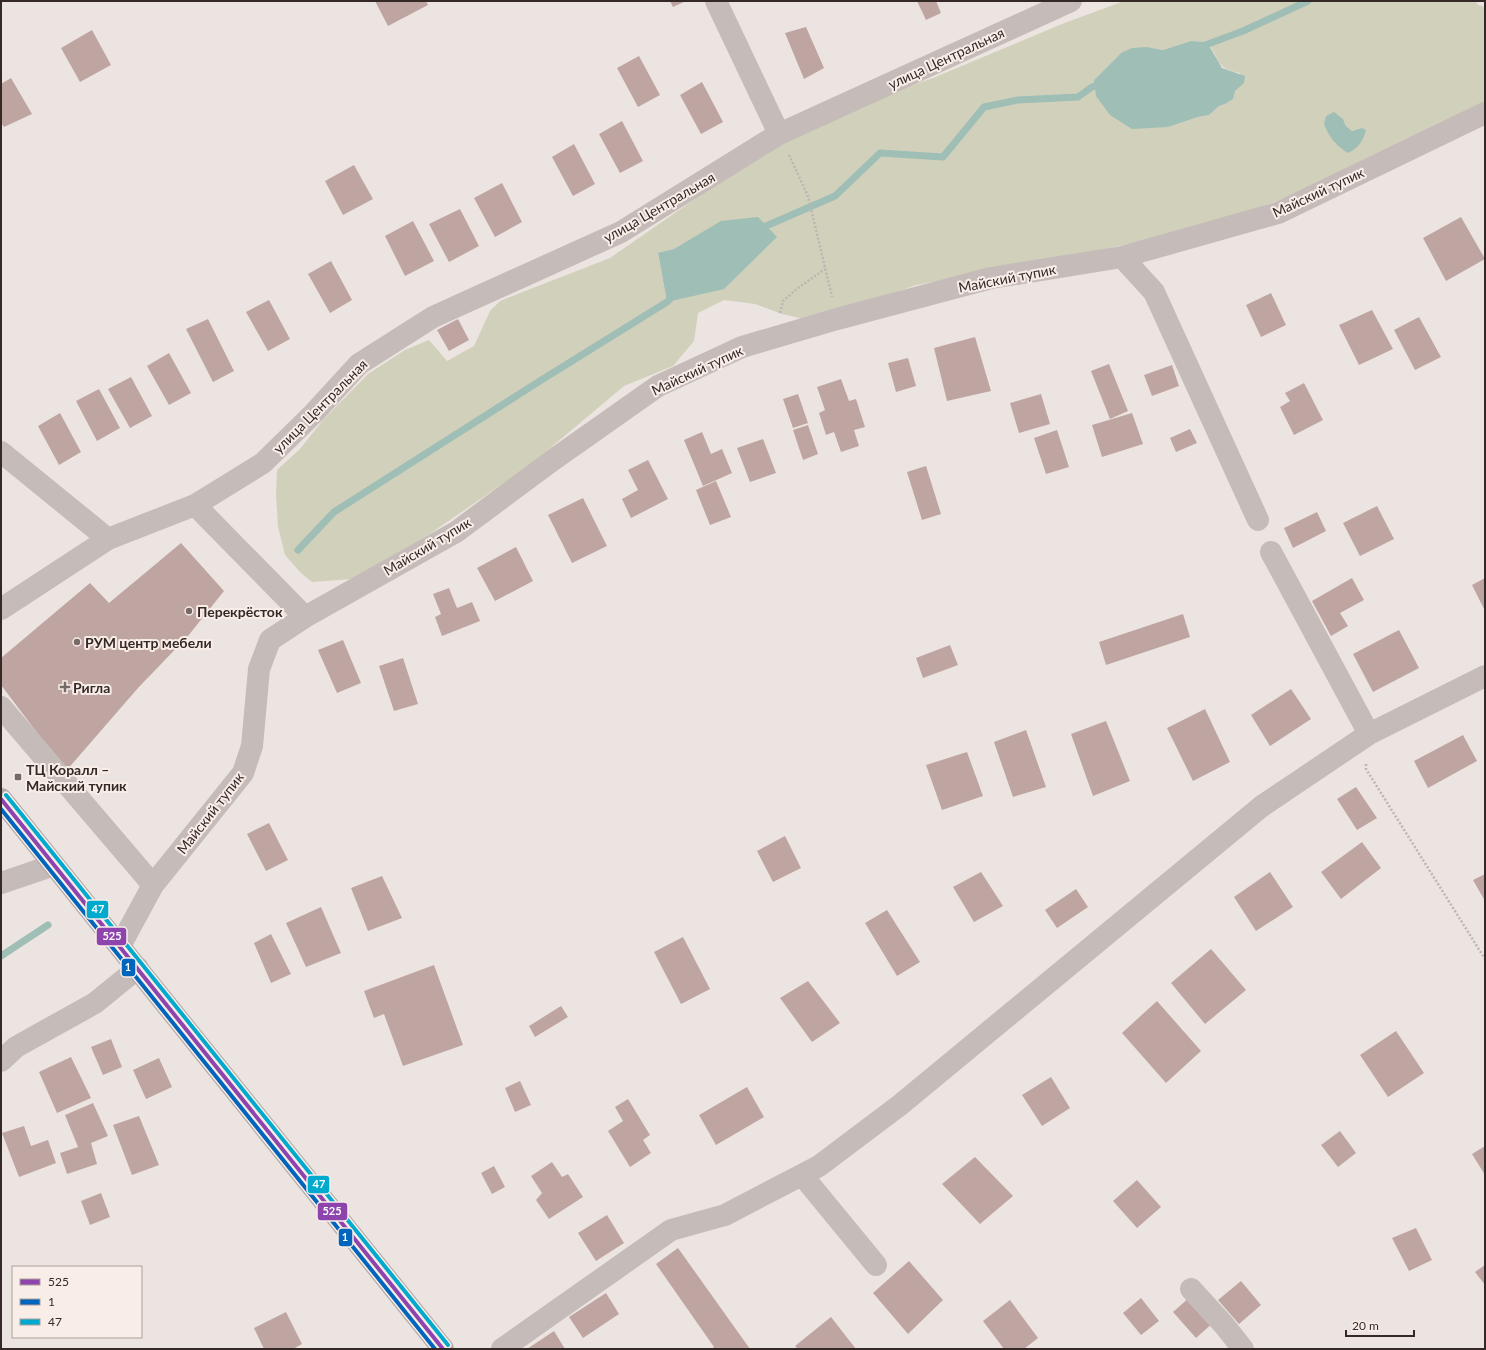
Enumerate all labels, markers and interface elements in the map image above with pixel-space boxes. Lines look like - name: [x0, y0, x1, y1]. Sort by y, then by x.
- street label: улица Центральная: [885, 24, 1007, 92]
- street label: Майский тупик: [1270, 163, 1367, 221]
- street label: улица Центральная: [600, 168, 718, 246]
- street label: Майский тупик: [957, 260, 1058, 296]
- street label: Майский тупик: [649, 341, 746, 399]
- street label: улица Центральная: [269, 355, 371, 457]
- street label: Майский тупик: [380, 513, 474, 579]
- place label: Перекрёсток: [197, 603, 283, 620]
- marker: Перекрёсток: [184, 606, 194, 616]
- place label: РУМ центр мебели: [85, 634, 212, 651]
- marker: РУМ центр мебели: [72, 637, 82, 647]
- place label: Ригла: [73, 679, 110, 696]
- marker: Ригла: [60, 682, 70, 692]
- place label: ТЦ Коралл – Майский тупик: [26, 761, 127, 794]
- street label: Майский тупик: [173, 768, 248, 857]
- marker: ТЦ Коралл – Майский тупик: [13, 772, 23, 782]
- line badge: 47: [86, 900, 109, 919]
- text: 47: [92, 902, 104, 915]
- line badge: 525: [96, 927, 127, 946]
- text: 525: [102, 929, 122, 942]
- line badge: 1: [121, 958, 136, 977]
- text: 1: [125, 960, 131, 973]
- line badge: 47: [307, 1175, 330, 1194]
- text: 47: [313, 1177, 325, 1190]
- line badge: 525: [317, 1202, 348, 1221]
- text: 525: [322, 1204, 342, 1217]
- line badge: 1: [338, 1228, 353, 1247]
- text: 1: [342, 1230, 348, 1243]
- legend: [12, 1266, 142, 1338]
- text: 525: [48, 1274, 69, 1289]
- text: 1: [48, 1294, 55, 1309]
- scale bar: [1346, 1312, 1414, 1338]
- text: 47: [48, 1314, 62, 1329]
- text: 20 m: [1352, 1318, 1379, 1333]

